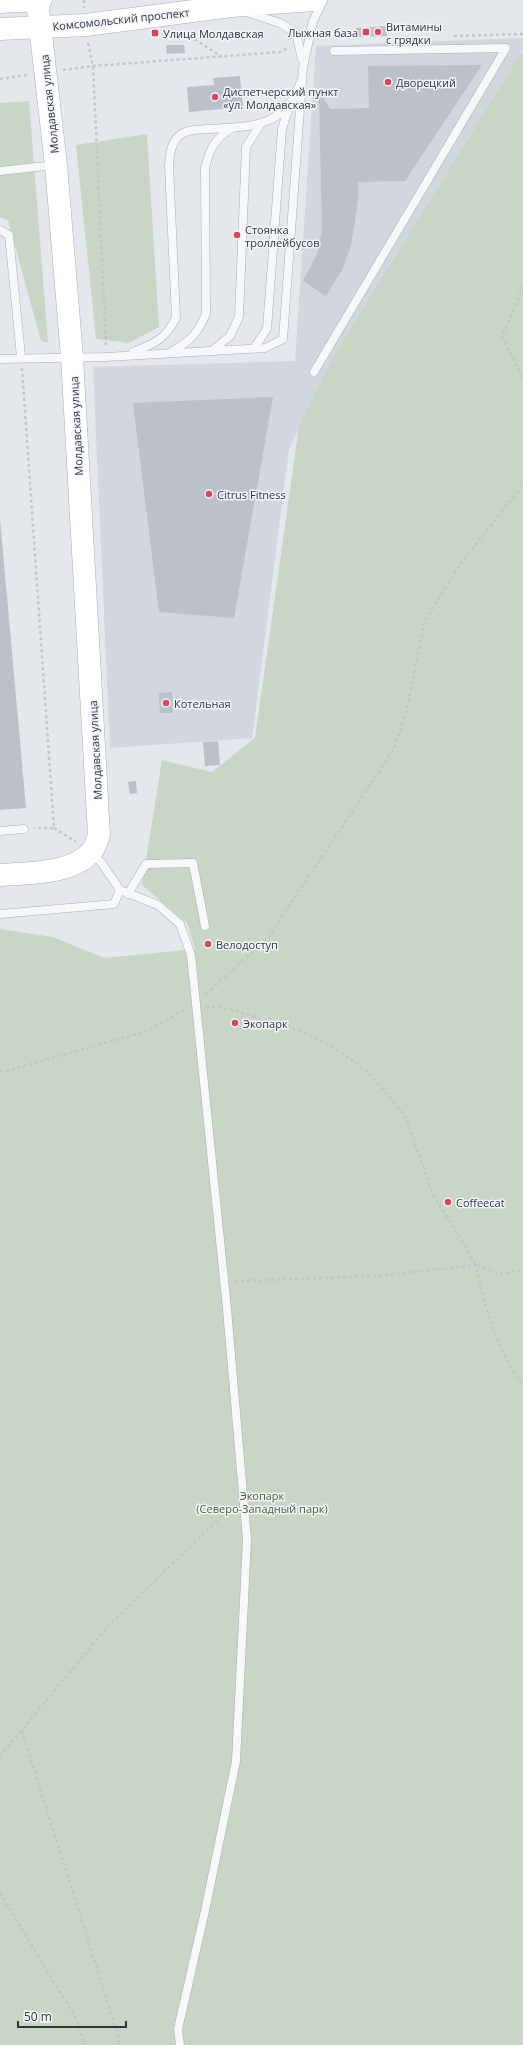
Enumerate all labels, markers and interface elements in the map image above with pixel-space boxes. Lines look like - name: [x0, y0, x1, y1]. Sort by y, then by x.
- street label: Комсомольский проспект: [52, 4, 190, 34]
- place label: Витамины с грядки: [386, 19, 442, 47]
- place label: Лыжная база: [288, 25, 358, 40]
- place label: Улица Молдавская: [163, 26, 264, 41]
- marker: Лыжная база: [361, 27, 371, 37]
- marker: Витамины с грядки: [373, 27, 383, 37]
- marker: Улица Молдавская: [150, 28, 160, 38]
- street label: Молдавская улица: [36, 54, 62, 154]
- place label: Дворецкий: [396, 75, 456, 90]
- marker: Дворецкий: [383, 77, 393, 87]
- place label: Диспетчерский пункт «ул. Молдавская»: [223, 84, 339, 112]
- marker: Диспетчерский пункт «ул. Молдавская»: [210, 92, 220, 102]
- place label: Стоянка троллейбусов: [245, 222, 320, 250]
- marker: Стоянка троллейбусов: [232, 230, 242, 240]
- street label: Молдавская улица: [66, 376, 86, 476]
- place label: Citrus Fitness: [217, 487, 286, 502]
- marker: Citrus Fitness: [204, 489, 214, 499]
- place label: Котельная: [174, 696, 231, 711]
- marker: Котельная: [161, 698, 171, 708]
- street label: Молдавская улица: [85, 700, 105, 800]
- place label: Велодоступ: [216, 937, 278, 952]
- marker: Велодоступ: [203, 939, 213, 949]
- place label: Экопарк: [243, 1016, 288, 1031]
- marker: Экопарк: [230, 1018, 240, 1028]
- place label: Coffeecat: [456, 1195, 505, 1210]
- marker: Coffeecat: [443, 1197, 453, 1207]
- park label: Экопарк (Северо-Западный парк): [196, 1488, 328, 1516]
- scale bar: [18, 2003, 126, 2029]
- text: 50 m: [24, 2008, 52, 2025]

